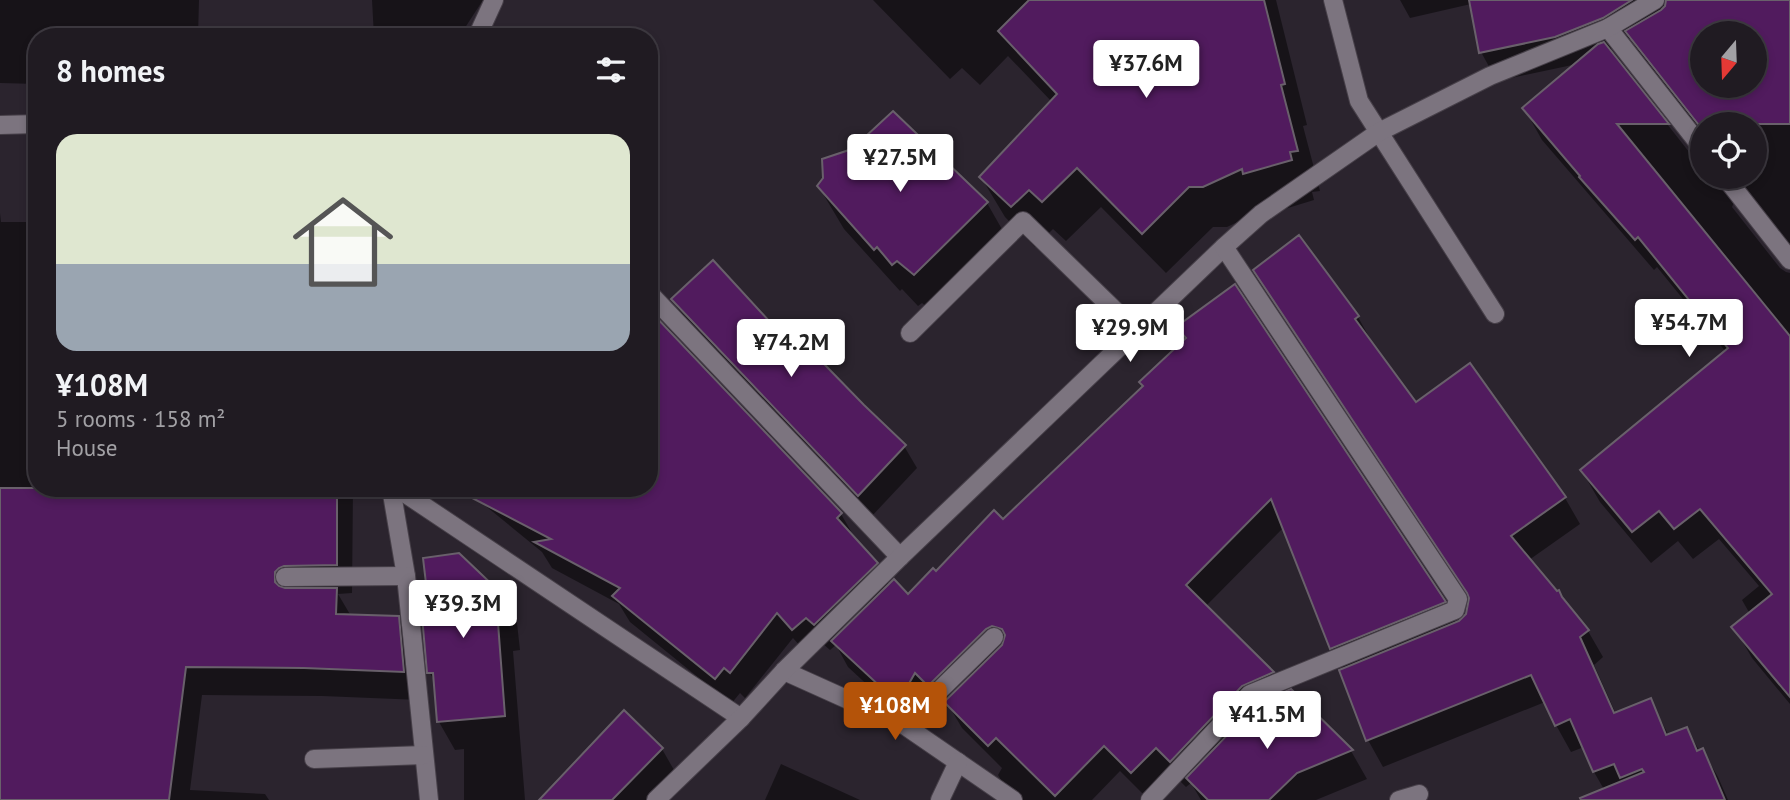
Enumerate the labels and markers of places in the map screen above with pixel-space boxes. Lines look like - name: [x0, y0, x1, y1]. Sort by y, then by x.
- pin: ¥37.6M: [1089, 41, 1203, 100]
- pin: ¥27.5M: [843, 134, 957, 194]
- pin: ¥54.7M: [1632, 300, 1746, 359]
- pin: ¥29.9M: [1073, 304, 1187, 364]
- pin: ¥74.2M: [734, 320, 848, 379]
- pin: ¥39.3M: [406, 580, 520, 640]
- pin: ¥108M: [846, 682, 944, 742]
- pin: ¥41.5M: [1210, 692, 1324, 751]

